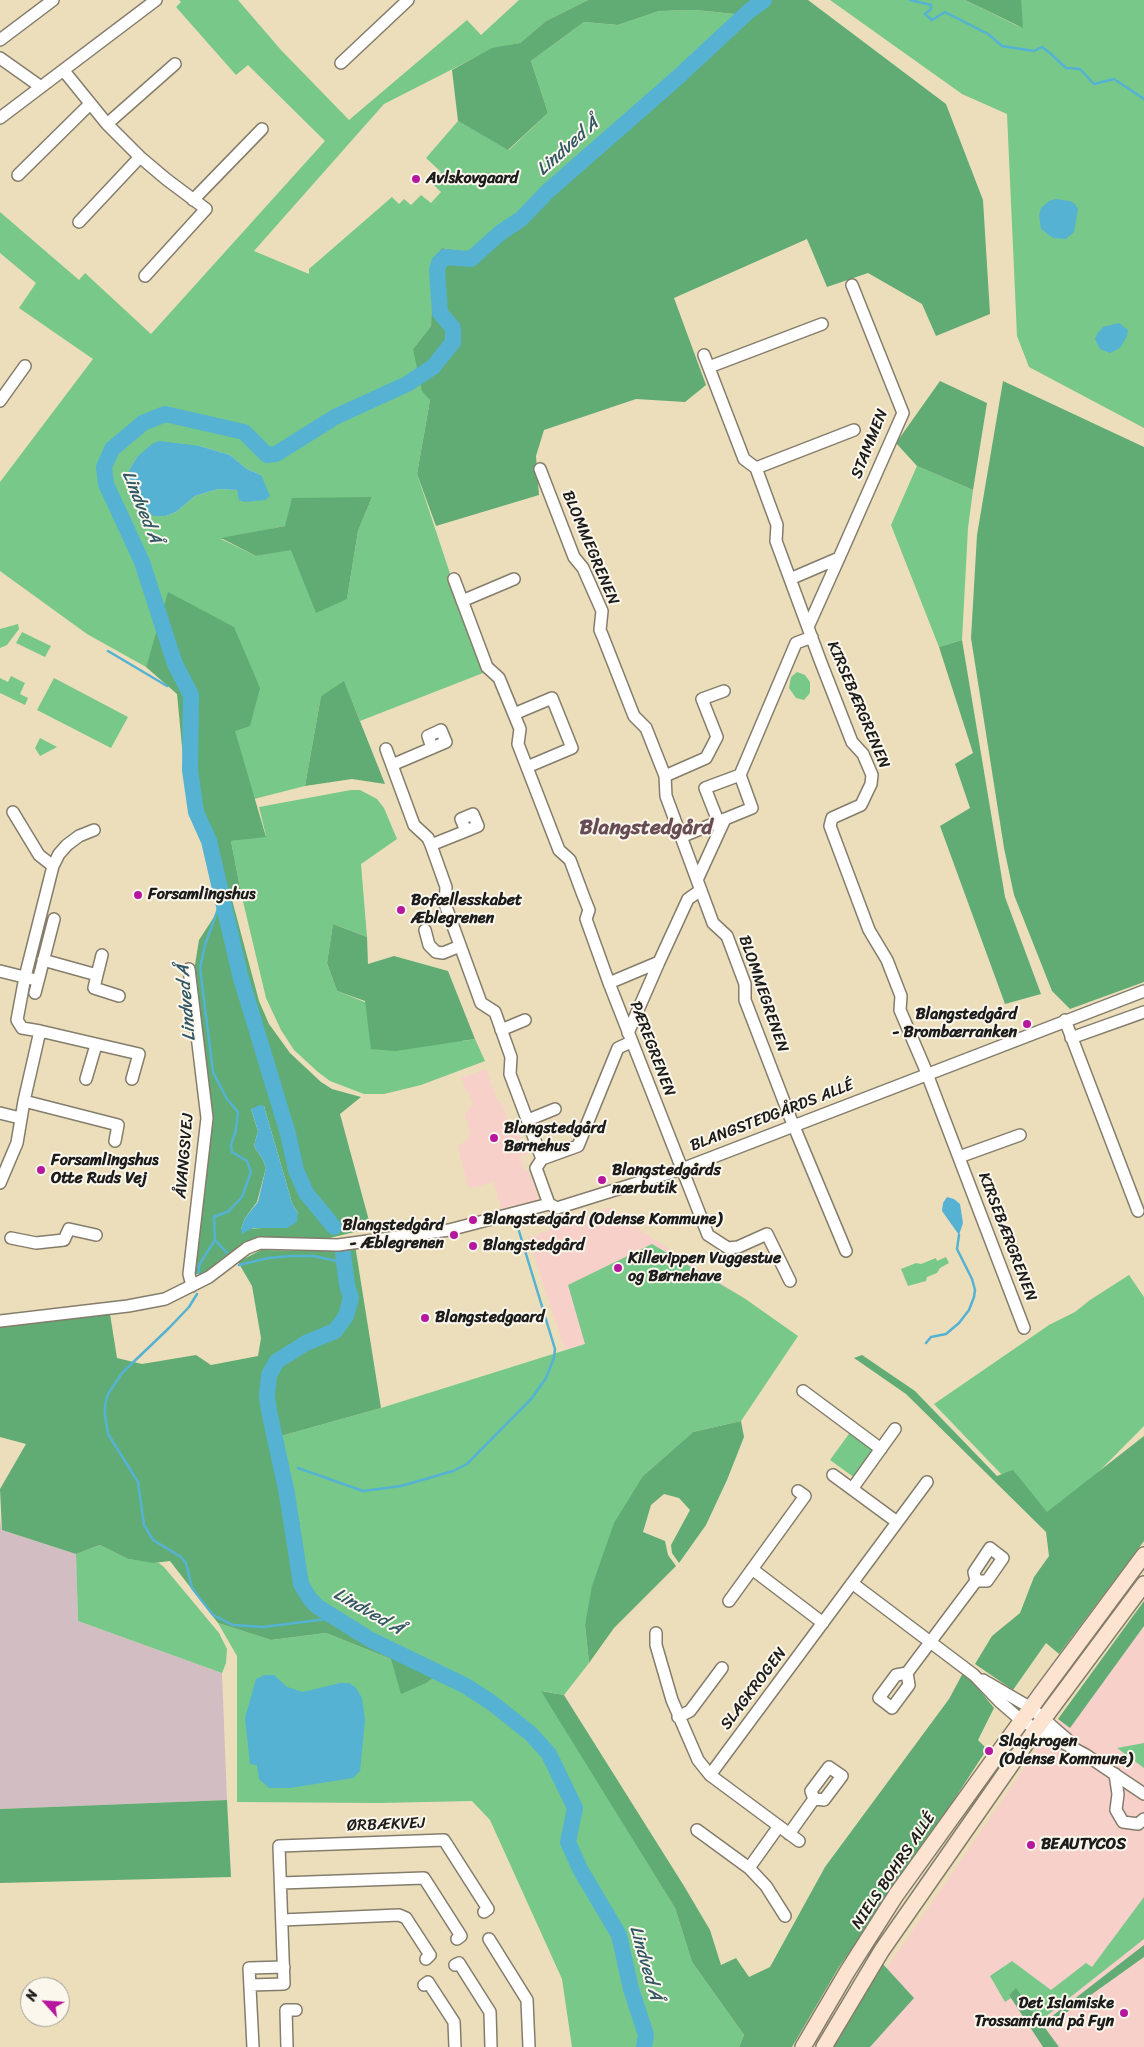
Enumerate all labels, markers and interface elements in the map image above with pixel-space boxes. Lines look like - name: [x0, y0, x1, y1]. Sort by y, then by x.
- water label: Lindved Å: [533, 114, 603, 180]
- place label: Avlskovgaard: [426, 169, 518, 189]
- marker: Avlskovgaard: [410, 173, 422, 185]
- street label: STAMMEN: [847, 406, 893, 482]
- water label: Lindved Å: [117, 468, 165, 546]
- street label: BLOMMEGRENEN: [557, 488, 623, 608]
- street label: KIRSEBÆRGRENEN: [822, 638, 894, 772]
- district label: Blangstedgård: [579, 816, 713, 842]
- place label: Forsamlingshus: [148, 885, 256, 905]
- marker: Forsamlingshus: [132, 889, 144, 901]
- place label: Bofællesskabet Æblegrenen: [411, 891, 522, 929]
- marker: Bofællesskabet Æblegrenen: [395, 904, 407, 916]
- street label: BLOMMEGRENEN: [734, 933, 792, 1055]
- water label: Lindved Å: [173, 964, 201, 1042]
- street label: PÆREGRENEN: [625, 999, 679, 1099]
- place label: Blangstedgård - Brombærranken: [892, 1005, 1017, 1043]
- marker: Blangstedgård - Brombærranken: [1021, 1018, 1033, 1030]
- street label: BLANGSTEDGÅRDS ALLÉ: [688, 1076, 856, 1156]
- street label: ÅVANGSVEJ: [172, 1113, 198, 1199]
- place label: Blangstedgård Børnehus: [504, 1119, 606, 1157]
- marker: Blangstedgård Børnehus: [488, 1132, 500, 1144]
- place label: Forsamlingshus Otte Ruds Vej: [51, 1151, 159, 1189]
- place label: Blangstedgårds nærbutik: [612, 1161, 721, 1199]
- marker: Forsamlingshus Otte Ruds Vej: [35, 1164, 47, 1176]
- street label: KIRSEBÆRGRENEN: [974, 1170, 1040, 1304]
- marker: Blangstedgårds nærbutik: [596, 1174, 608, 1186]
- place label: Blangstedgård (Odense Kommune): [483, 1210, 722, 1230]
- marker: Blangstedgård (Odense Kommune): [467, 1214, 479, 1226]
- place label: Blangstedgård - Æblegrenen: [342, 1216, 444, 1254]
- marker: Blangstedgård - Æblegrenen: [448, 1229, 460, 1241]
- place label: Blangstedgård: [483, 1236, 585, 1256]
- marker: Blangstedgård: [467, 1240, 479, 1252]
- place label: Killevippen Vuggestue og Børnehave: [628, 1249, 781, 1287]
- marker: Killevippen Vuggestue og Børnehave: [612, 1262, 624, 1274]
- place label: Blangstedgaard: [435, 1308, 545, 1328]
- marker: Blangstedgaard: [419, 1312, 431, 1324]
- water label: Lindved Å: [330, 1584, 406, 1640]
- street label: SLAGKROGEN: [717, 1644, 791, 1734]
- place label: Slagkrogen (Odense Kommune): [999, 1732, 1132, 1770]
- marker: Slagkrogen (Odense Kommune): [983, 1745, 995, 1757]
- street label: NIELS BOHRS ALLÉ: [848, 1809, 940, 1933]
- street label: ØRBÆKVEJ: [346, 1814, 426, 1836]
- place label: BEAUTYCOS: [1041, 1835, 1126, 1855]
- marker: BEAUTYCOS: [1025, 1839, 1037, 1851]
- water label: Lindved Å: [624, 1923, 666, 2003]
- north arrow: [20, 1977, 70, 2027]
- text: N: [19, 1986, 45, 2005]
- place label: Det Islamiske Trossamfund på Fyn: [975, 1994, 1114, 2032]
- marker: Det Islamiske Trossamfund på Fyn: [1118, 2007, 1130, 2019]

